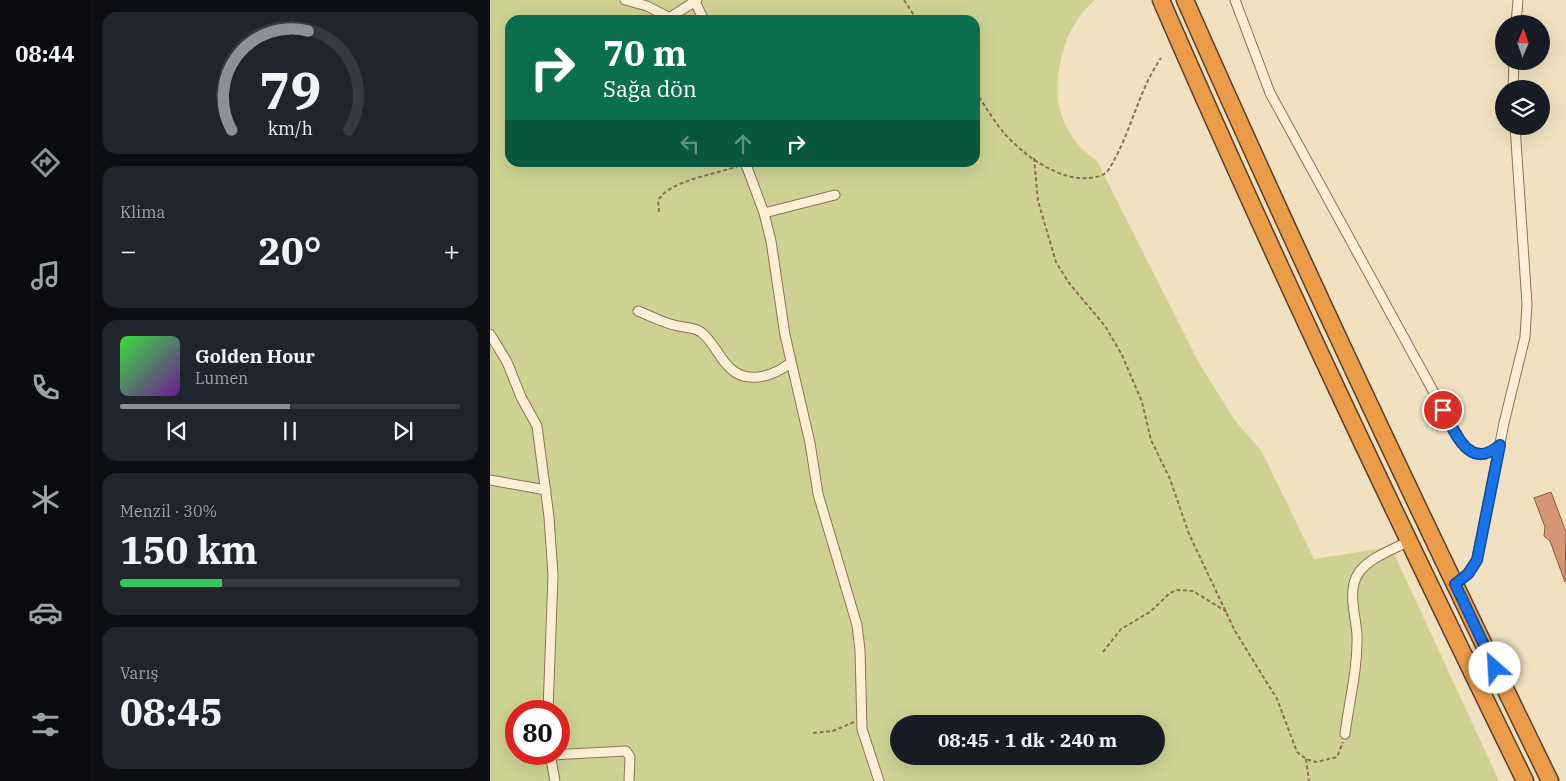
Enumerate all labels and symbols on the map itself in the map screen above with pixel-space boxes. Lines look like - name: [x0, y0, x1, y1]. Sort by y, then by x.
- north arrow: [1495, 15, 1550, 70]
- pin: [1422, 389, 1464, 431]
- position arrow: [1468, 641, 1520, 693]
- speed limit sign: 80: [505, 700, 570, 765]

